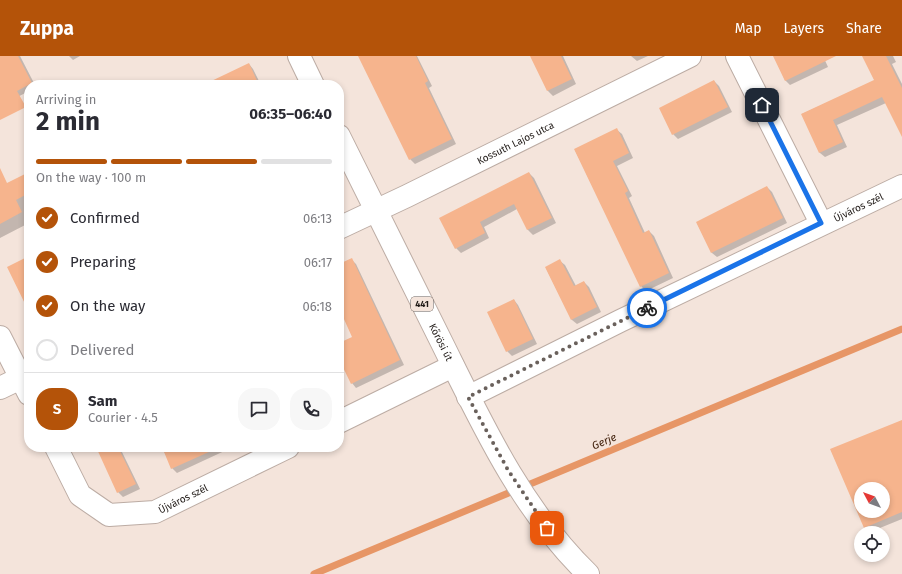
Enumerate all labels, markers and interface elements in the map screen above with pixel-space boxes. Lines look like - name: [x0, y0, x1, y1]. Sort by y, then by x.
- text: Zuppa: [20, 17, 74, 40]
- text: Map: [735, 20, 761, 37]
- text: Layers: [783, 20, 824, 37]
- text: Share: [846, 20, 882, 37]
- pin: [745, 88, 779, 122]
- text: Arriving in: [36, 92, 96, 107]
- icon: home: [751, 94, 773, 116]
- text: 06:35–06:40: [249, 105, 332, 123]
- text: 2 min: [36, 106, 100, 137]
- street label: Kossuth Lajos utca: [475, 119, 556, 167]
- text: On the way · 100 m: [36, 170, 146, 185]
- street label: Újváros szél: [831, 191, 886, 225]
- icon: check: [36, 207, 58, 229]
- text: Confirmed: [70, 209, 140, 227]
- text: 06:13: [303, 211, 332, 226]
- icon: check: [36, 251, 58, 273]
- text: Preparing: [70, 253, 135, 271]
- text: 06:17: [304, 255, 332, 270]
- courier: [627, 288, 667, 328]
- icon: check: [36, 295, 58, 317]
- text: On the way: [70, 297, 145, 315]
- road number: 441: [411, 297, 433, 311]
- icon: bike: [636, 297, 658, 319]
- text: 06:18: [302, 299, 332, 314]
- street label: Kőrösi út: [426, 322, 455, 364]
- text: Delivered: [70, 341, 134, 359]
- button: chat: [238, 388, 280, 430]
- button: phone: [290, 388, 332, 430]
- text: Sam: [88, 392, 117, 410]
- text: S: [53, 400, 61, 418]
- text: Courier · 4.5: [88, 410, 158, 425]
- water label: Gerje: [590, 430, 619, 452]
- street label: Újváros szél: [156, 482, 210, 516]
- north arrow: [854, 482, 890, 518]
- map controls: [854, 482, 890, 562]
- pin: [530, 511, 564, 545]
- icon: bag: [536, 517, 558, 539]
- button: locate: [854, 526, 890, 562]

